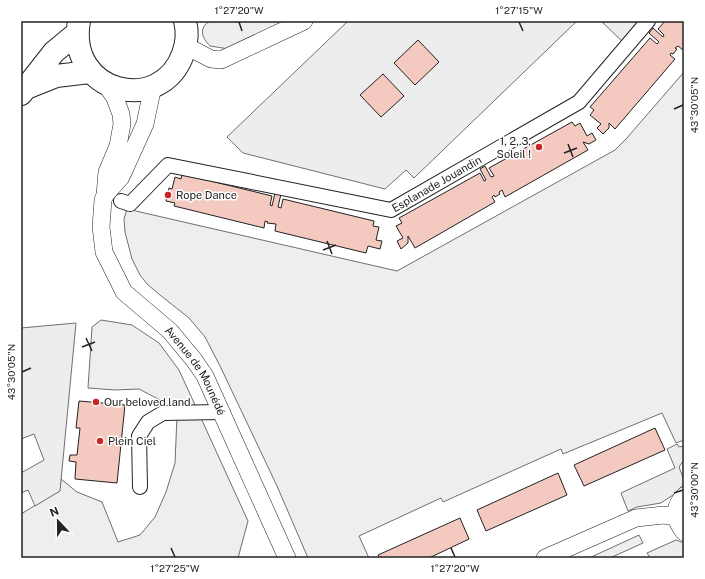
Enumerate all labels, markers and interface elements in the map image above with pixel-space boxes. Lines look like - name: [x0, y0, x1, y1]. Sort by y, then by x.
- text: 1°27'20"W: [214, 4, 264, 16]
- text: 1°27'15"W: [495, 4, 543, 16]
- text: 43°30'05"N: [688, 77, 700, 133]
- place label: 1, 2, 3, Soleil !: [497, 135, 531, 160]
- marker: 1, 2, 3, Soleil !: [534, 142, 544, 152]
- street label: Esplanade Jouandin: [390, 153, 483, 214]
- place label: Rope Dance: [176, 189, 237, 201]
- marker: Rope Dance: [163, 190, 173, 200]
- street label: Avenue de Mounédé: [163, 324, 228, 417]
- text: 43°30'05"N: [5, 344, 17, 400]
- place label: Our beloved land: [104, 396, 191, 408]
- marker: Our beloved land: [91, 397, 101, 407]
- place label: Plein Ciel: [108, 435, 156, 447]
- marker: Plein Ciel: [95, 436, 105, 446]
- text: 43°30'00"N: [688, 462, 700, 518]
- north arrow: [38, 501, 78, 541]
- text: N: [48, 505, 60, 519]
- text: 1°27'25"W: [150, 562, 200, 574]
- text: 1°27'20"W: [430, 562, 480, 574]

